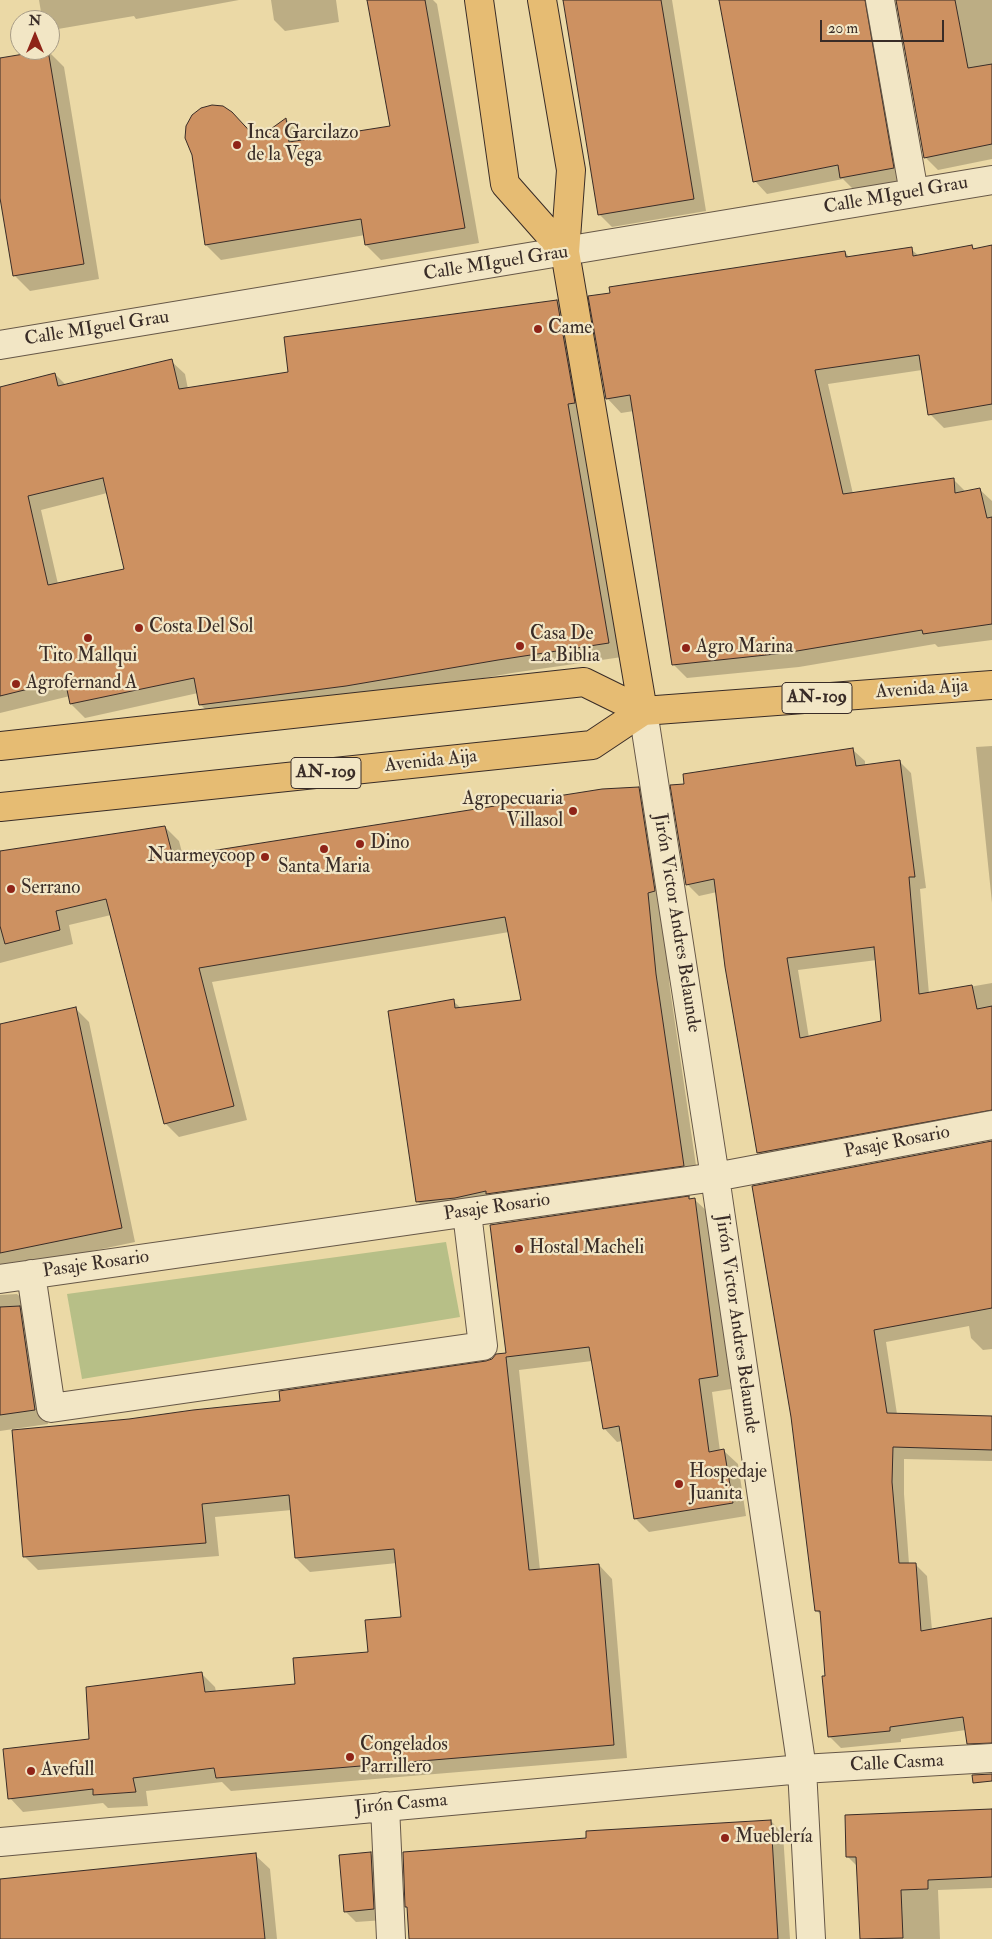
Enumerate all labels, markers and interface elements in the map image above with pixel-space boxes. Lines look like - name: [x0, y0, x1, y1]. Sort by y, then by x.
- north arrow: [10, 10, 60, 60]
- scale bar: [822, 10, 946, 42]
- text: N: [29, 12, 41, 29]
- text: 20 m: [828, 19, 858, 38]
- place label: Inca Garcilazo de la Vega: [247, 123, 358, 167]
- marker: Inca Garcilazo de la Vega: [231, 139, 243, 151]
- street label: Calle MIguel Grau: [822, 172, 970, 220]
- street label: Calle MIguel Grau: [422, 241, 570, 287]
- street label: Calle MIguel Grau: [23, 306, 171, 352]
- place label: Came: [548, 318, 592, 340]
- marker: Came: [532, 323, 544, 335]
- place label: Costa Del Sol: [149, 617, 253, 639]
- marker: Costa Del Sol: [133, 622, 145, 634]
- place label: Casa De La Biblia: [530, 624, 600, 668]
- marker: Tito Mallqui: [82, 632, 94, 644]
- place label: Agro Marina: [696, 637, 793, 659]
- marker: Casa De La Biblia: [514, 640, 526, 652]
- marker: Agro Marina: [680, 642, 692, 654]
- place label: Tito Mallqui: [39, 646, 137, 668]
- place label: Agrofernand A: [26, 673, 137, 695]
- street label: Avenida Aija: [875, 675, 969, 705]
- marker: Agrofernand A: [10, 678, 22, 690]
- road number: AN-109: [782, 682, 852, 714]
- street label: Avenida Aija: [384, 746, 478, 778]
- road number: AN-109: [291, 758, 361, 788]
- place label: Agropecuaria Villasol: [463, 789, 563, 833]
- marker: Agropecuaria Villasol: [567, 805, 579, 817]
- street label: Jirón Victor Andres Belaunde: [647, 812, 705, 1034]
- place label: Dino: [370, 833, 409, 855]
- marker: Dino: [354, 838, 366, 850]
- marker: Santa Maria: [318, 843, 330, 855]
- place label: Nuarmeycoop: [147, 846, 255, 868]
- marker: Nuarmeycoop: [259, 851, 271, 863]
- place label: Santa Maria: [278, 857, 370, 879]
- place label: Serrano: [21, 878, 80, 900]
- marker: Serrano: [5, 883, 17, 895]
- street label: Pasaje Rosario: [842, 1122, 952, 1164]
- street label: Pasaje Rosario: [442, 1189, 552, 1227]
- street label: Jirón Victor Andres Belaunde: [709, 1213, 763, 1435]
- place label: Hostal Macheli: [529, 1238, 644, 1260]
- marker: Hostal Macheli: [513, 1243, 525, 1255]
- street label: Pasaje Rosario: [41, 1246, 151, 1284]
- place label: Hospedaje Juanita: [689, 1462, 767, 1506]
- marker: Hospedaje Juanita: [673, 1478, 685, 1490]
- place label: Congelados Parrillero: [360, 1735, 448, 1779]
- street label: Calle Casma: [849, 1750, 945, 1778]
- marker: Congelados Parrillero: [344, 1751, 356, 1763]
- place label: Avefull: [41, 1760, 94, 1782]
- marker: Avefull: [25, 1765, 37, 1777]
- street label: Jirón Casma: [354, 1790, 448, 1820]
- place label: Mueblería: [735, 1827, 813, 1849]
- marker: Mueblería: [719, 1832, 731, 1844]

